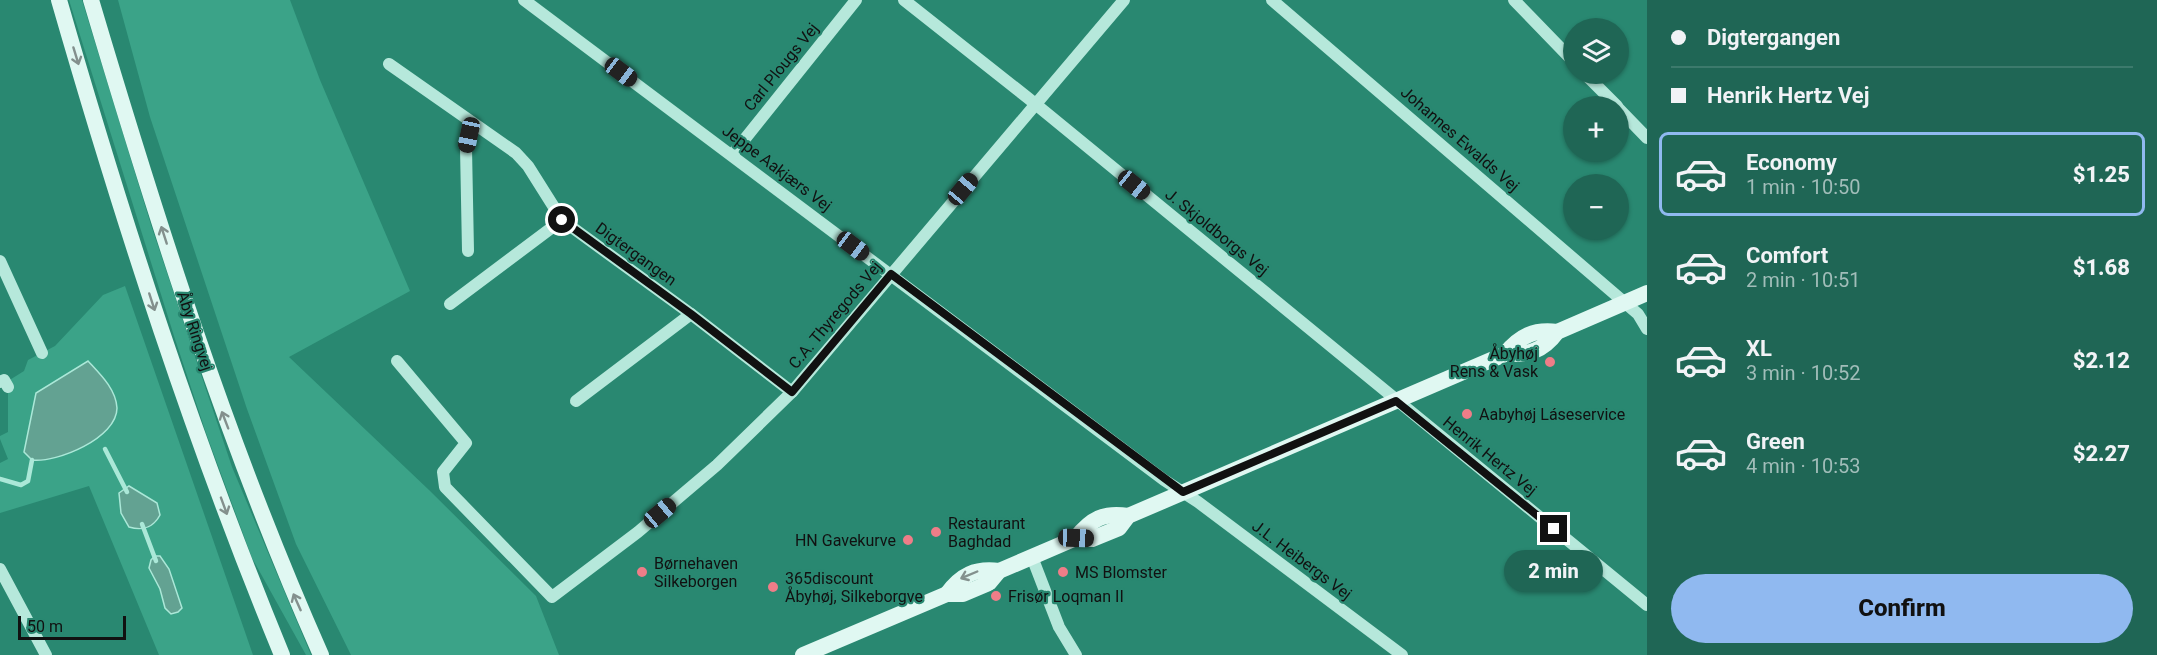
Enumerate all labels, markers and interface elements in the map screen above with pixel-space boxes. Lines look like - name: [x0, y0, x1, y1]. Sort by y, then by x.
- map controls: [1563, 18, 1629, 240]
- button: layers: [1563, 18, 1629, 84]
- street label: Carl Plougs Vej: [740, 19, 822, 115]
- text: Digtergangen: [1707, 25, 1840, 50]
- one-way arrow: [71, 46, 82, 65]
- car: [601, 54, 641, 90]
- street label: Johannes Ewalds Vej: [1397, 82, 1523, 196]
- text: Henrik Hertz Vej: [1707, 83, 1869, 108]
- button: +: [1563, 96, 1629, 162]
- car: [456, 116, 482, 154]
- street label: Jeppe Aakjærs Vej: [719, 121, 835, 215]
- icon: car: [1674, 147, 1728, 201]
- text: Economy: [1746, 150, 1837, 175]
- text: $1.25: [2073, 162, 2130, 187]
- car: [1114, 167, 1154, 203]
- car: [945, 169, 981, 209]
- button: −: [1563, 174, 1629, 240]
- text: 1 min · 10:50: [1746, 175, 1861, 199]
- street label: J. Skjoldborgs Vej: [1162, 185, 1272, 279]
- route start: [548, 206, 575, 233]
- street label: Digtergangen: [592, 218, 680, 290]
- one-way arrow: [157, 226, 168, 245]
- car: [833, 228, 873, 264]
- icon: car: [1674, 240, 1728, 294]
- text: Comfort: [1746, 243, 1828, 268]
- text: $1.68: [2073, 255, 2130, 280]
- street label: C.A. Thyregods Vej: [785, 258, 885, 372]
- text: 2 min · 10:51: [1746, 268, 1861, 292]
- street label: Åby Ringvej: [173, 289, 218, 373]
- one-way arrow: [148, 292, 159, 311]
- icon: car: [1674, 333, 1728, 387]
- text: XL: [1746, 336, 1772, 361]
- place label: Åbyhøj Rens & Vask: [1450, 343, 1539, 381]
- text: $2.12: [2073, 348, 2130, 373]
- marker: Åbyhøj Rens & Vask: [1543, 355, 1557, 369]
- text: 3 min · 10:52: [1746, 361, 1861, 385]
- place label: Aabyhøj Láseservice: [1479, 405, 1625, 424]
- marker: Aabyhøj Láseservice: [1460, 407, 1474, 421]
- one-way arrow: [219, 411, 230, 430]
- street label: Henrik Hertz Vej: [1439, 412, 1541, 500]
- icon: car: [1674, 426, 1728, 480]
- text: Green: [1746, 429, 1805, 454]
- text: $2.27: [2073, 441, 2130, 466]
- text: 4 min · 10:53: [1746, 454, 1861, 478]
- car: [640, 495, 680, 531]
- one-way arrow: [219, 496, 230, 515]
- place label: Restaurant Baghdad: [948, 514, 1025, 551]
- route end: [1540, 515, 1567, 542]
- street label: J.L. Heibergs Vej: [1248, 516, 1356, 604]
- marker: Restaurant Baghdad: [929, 525, 943, 539]
- car: [1058, 528, 1094, 548]
- place label: HN Gavekurve: [795, 531, 896, 550]
- marker: HN Gavekurve: [901, 533, 915, 547]
- callout: 2 min: [1504, 550, 1604, 592]
- place label: Børnehaven Silkeborgen: [654, 554, 738, 591]
- text: 2 min: [1528, 559, 1579, 583]
- place label: MS Blomster: [1075, 563, 1167, 582]
- marker: Børnehaven Silkeborgen: [635, 565, 649, 579]
- marker: MS Blomster: [1056, 565, 1070, 579]
- place label: 365discount Åbyhøj, Silkeborgve: [785, 569, 923, 606]
- one-way arrow: [961, 570, 979, 581]
- button: Confirm: [1671, 574, 2133, 643]
- marker: 365discount Åbyhøj, Silkeborgve: [766, 580, 780, 594]
- place label: Frisør Loqman II: [1008, 587, 1124, 606]
- marker: Frisør Loqman II: [989, 589, 1003, 603]
- one-way arrow: [291, 593, 302, 611]
- scale bar: [18, 613, 126, 640]
- text: 50 m: [27, 617, 63, 636]

